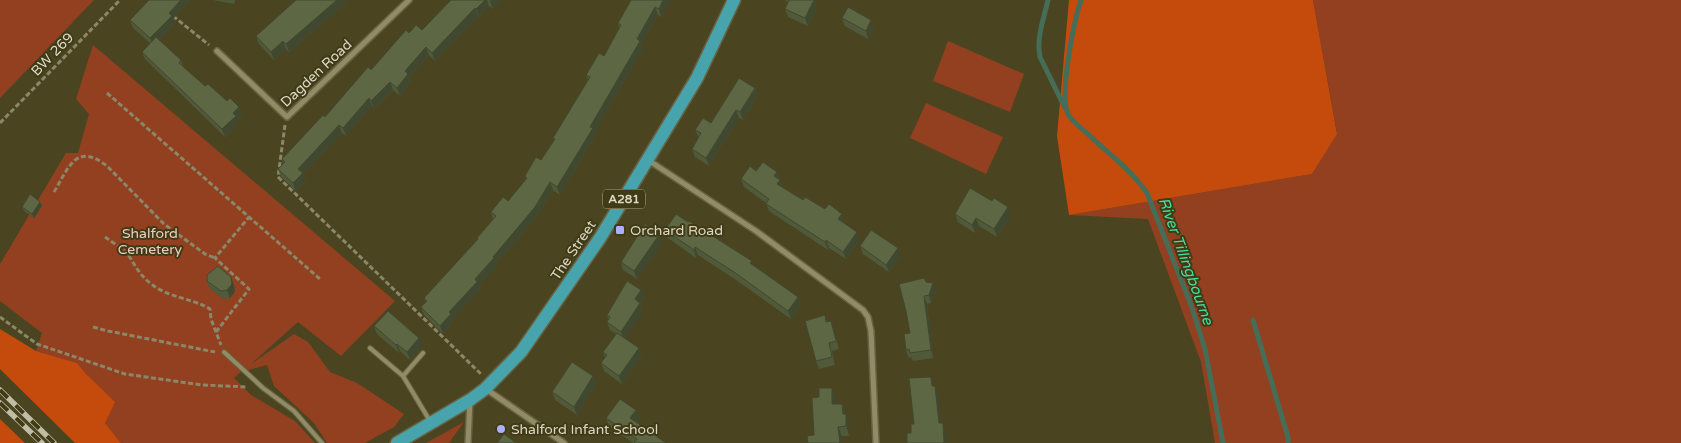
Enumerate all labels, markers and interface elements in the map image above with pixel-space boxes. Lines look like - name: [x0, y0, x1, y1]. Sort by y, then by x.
- street label: BW 269: [28, 29, 77, 80]
- street label: Dagden Road: [277, 36, 355, 111]
- road number: A281: [603, 190, 645, 208]
- water label: River Tillingbourne: [1155, 195, 1218, 328]
- street label: The Street: [547, 217, 600, 283]
- place label: Orchard Road: [630, 222, 723, 239]
- marker: Orchard Road: [614, 224, 626, 236]
- park label: Shalford Cemetery: [118, 225, 183, 258]
- place label: Shalford Infant School: [511, 421, 658, 438]
- marker: Shalford Infant School: [495, 423, 507, 435]

